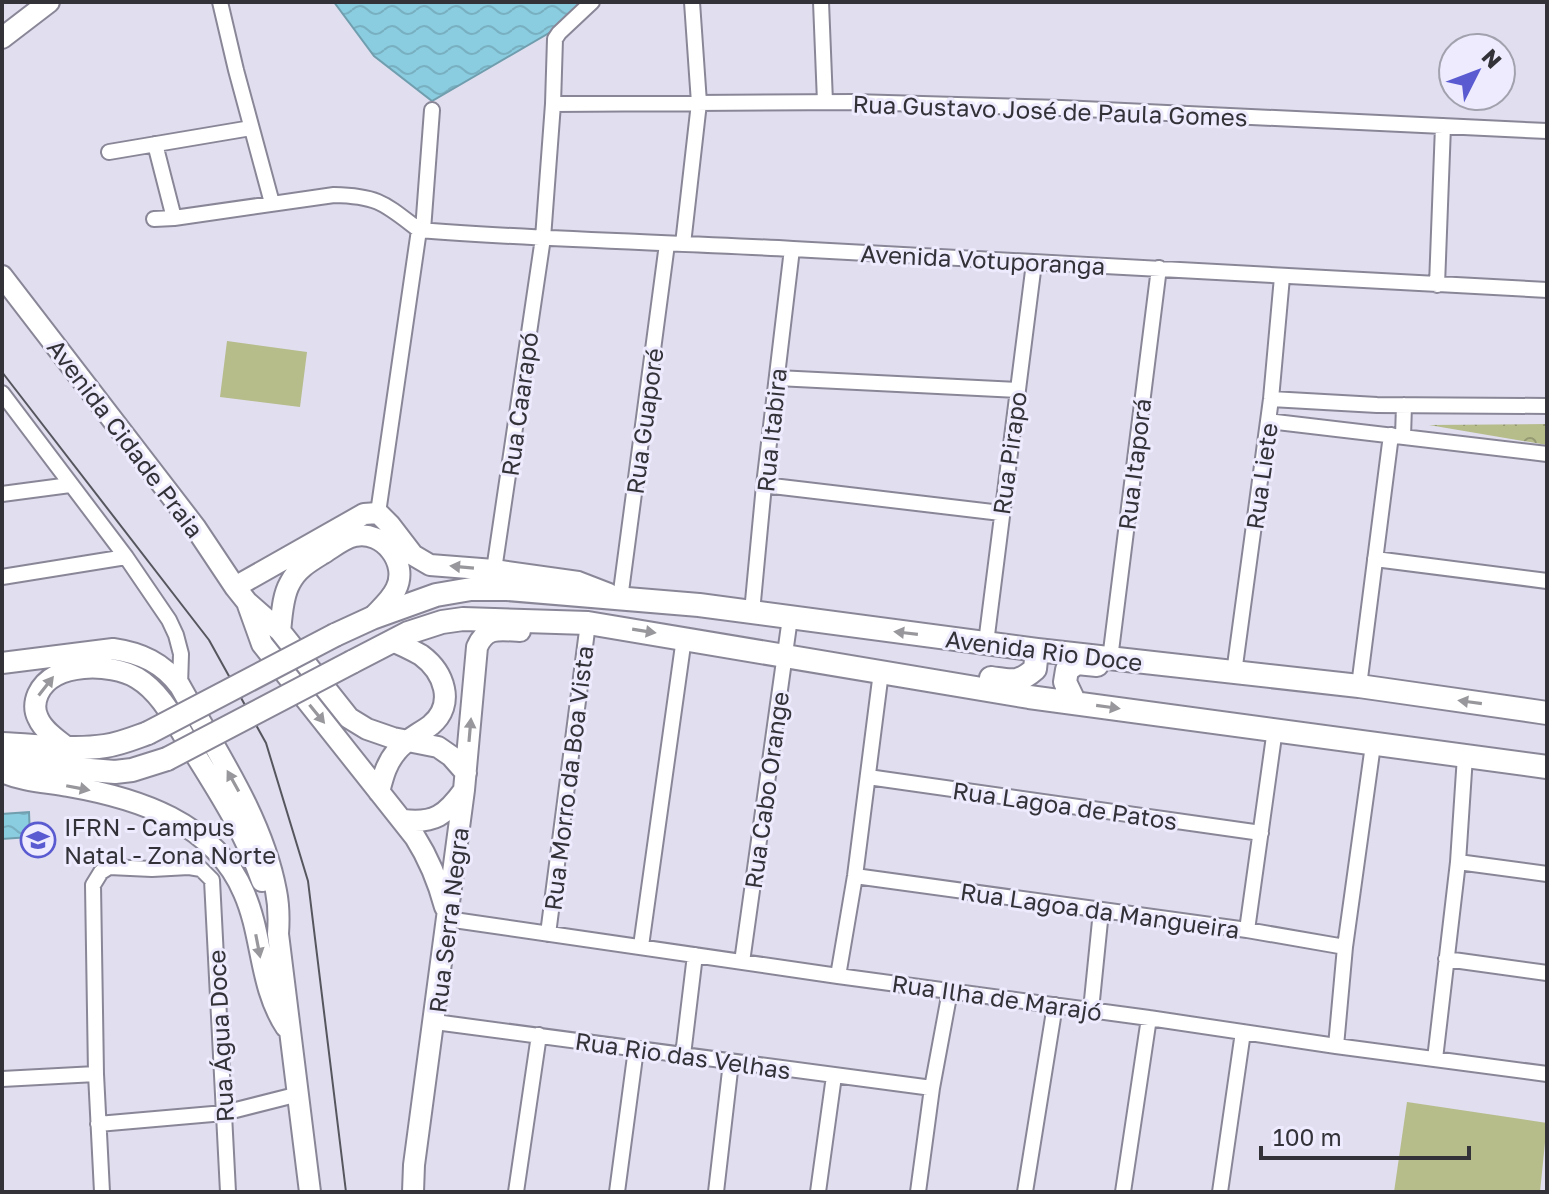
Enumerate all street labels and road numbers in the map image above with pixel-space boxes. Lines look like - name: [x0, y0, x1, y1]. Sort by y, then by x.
- street label: Rua Gustavo José de Paula Gomes: [852, 89, 1248, 131]
- street label: Avenida Votuporanga: [860, 238, 1106, 280]
- street label: Rua Caarapó: [495, 330, 543, 478]
- street label: Avenida Cidade Praia: [42, 333, 210, 543]
- street label: Rua Guaporé: [619, 346, 669, 496]
- street label: Rua Itabira: [750, 367, 792, 493]
- street label: Rua Pirapo: [986, 390, 1032, 516]
- street label: Rua Itaporá: [1112, 396, 1156, 532]
- street label: Rua Liete: [1239, 421, 1283, 531]
- street label: Avenida Rio Doce: [944, 624, 1144, 676]
- street label: Rua Morro da Boa Vista: [537, 644, 599, 912]
- street label: Rua Cabo Orange: [738, 690, 794, 890]
- street label: Rua Lagoa de Patos: [951, 775, 1179, 835]
- street label: Rua Serra Negra: [422, 826, 474, 1014]
- street label: Rua Lagoa da Mangueira: [958, 876, 1242, 944]
- street label: Rua Água Doce: [201, 949, 239, 1123]
- street label: Rua Ilha de Marajó: [890, 968, 1104, 1026]
- street label: Rua Rio das Velhas: [573, 1026, 793, 1084]

